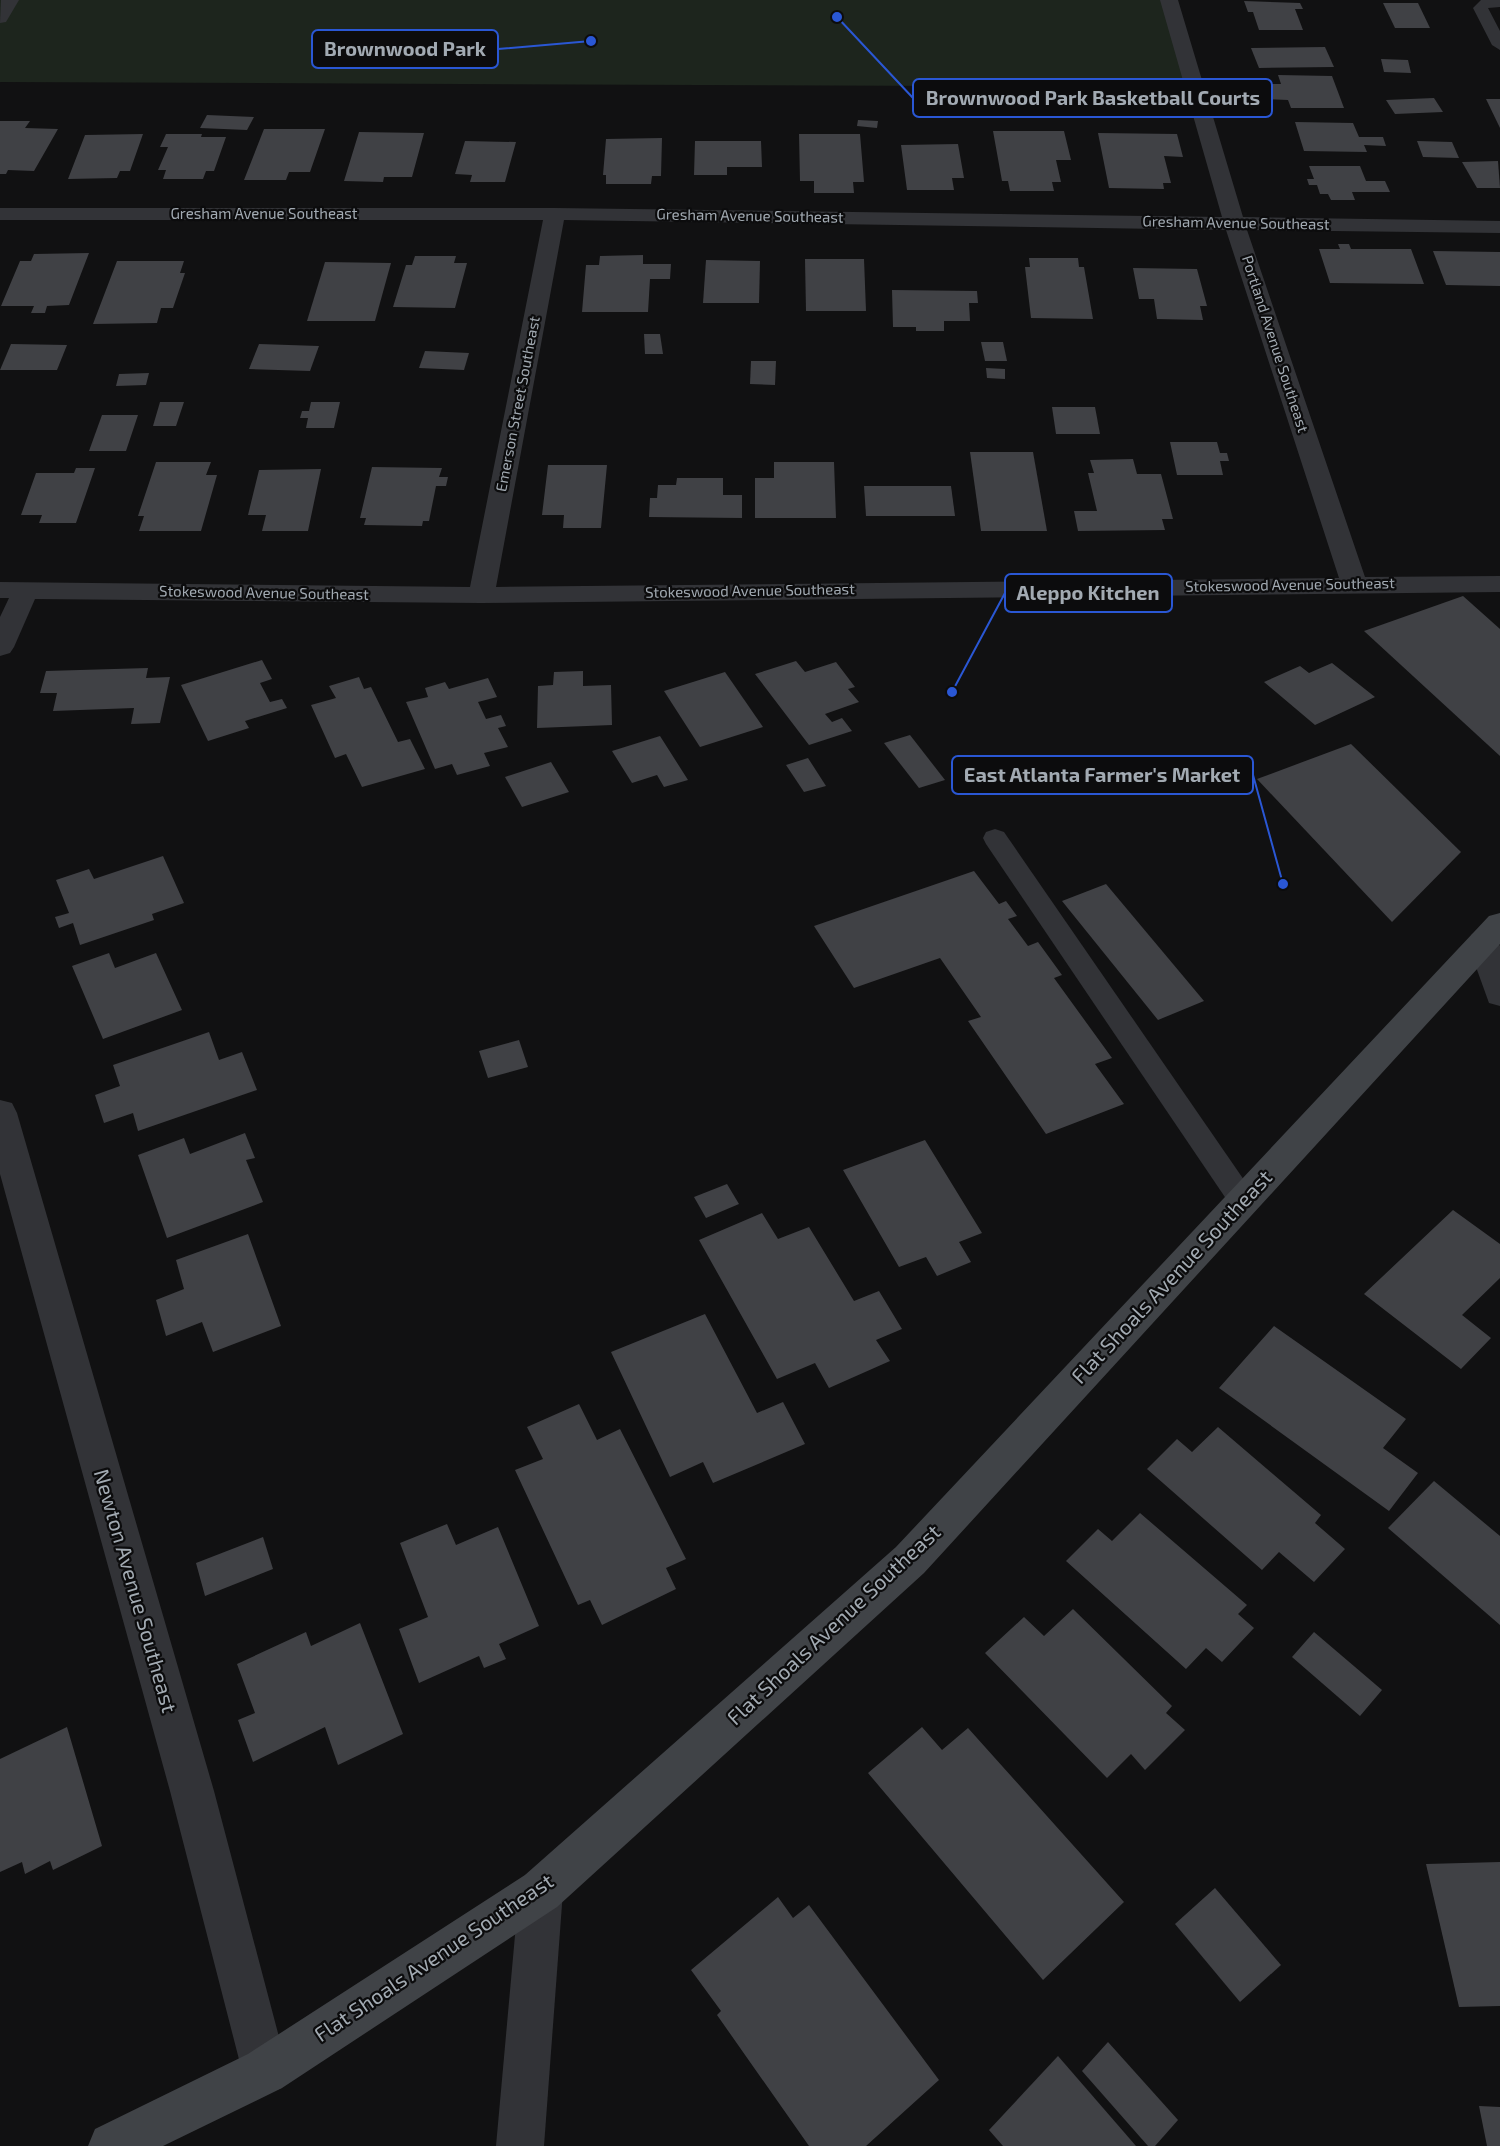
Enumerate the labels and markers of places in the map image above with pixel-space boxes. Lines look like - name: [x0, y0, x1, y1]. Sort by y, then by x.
- callout: Brownwood Park: [312, 30, 498, 68]
- callout: Brownwood Park Basketball Courts: [913, 79, 1272, 117]
- callout: Aleppo Kitchen: [1005, 574, 1172, 612]
- callout: East Atlanta Farmer's Market: [952, 756, 1253, 794]

